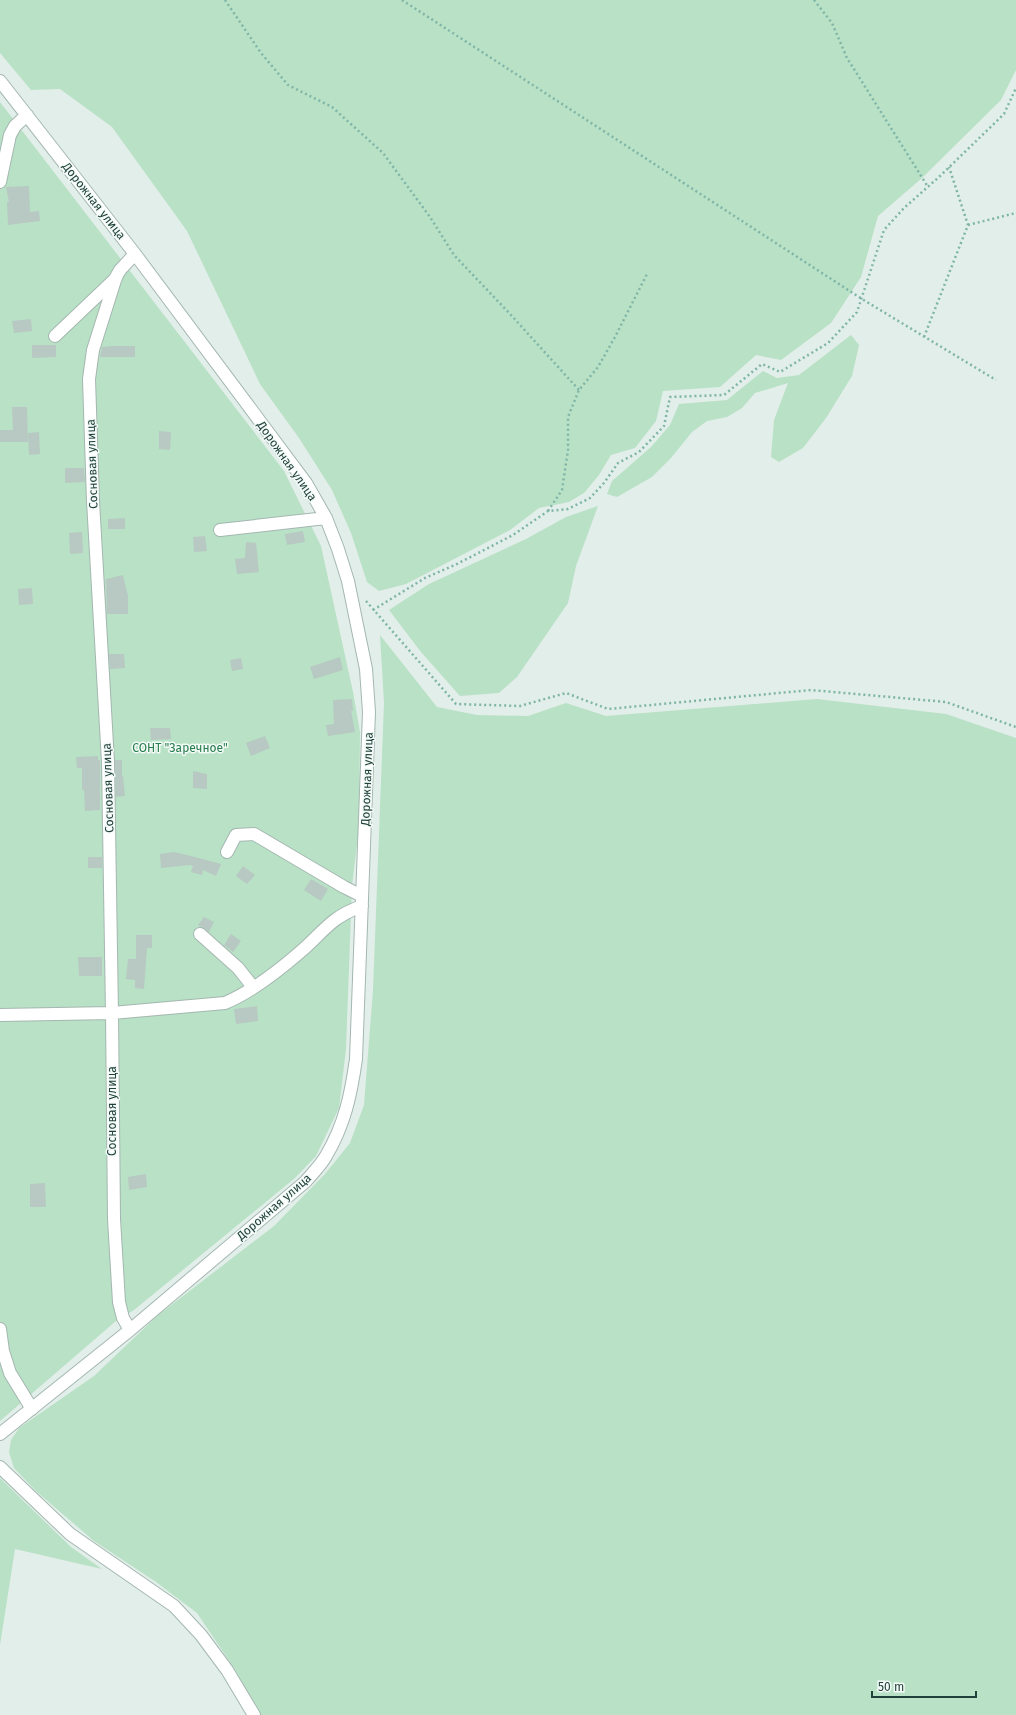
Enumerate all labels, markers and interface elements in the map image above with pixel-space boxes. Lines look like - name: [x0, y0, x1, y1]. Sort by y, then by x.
- street label: Дорожная улица: [59, 159, 128, 242]
- street label: Дорожная улица: [254, 418, 320, 503]
- street label: Сосновая улица: [83, 419, 101, 509]
- street label: Дорожная улица: [358, 732, 376, 827]
- park label: СОНТ "Заречное": [132, 741, 228, 755]
- street label: Сосновая улица: [99, 743, 117, 833]
- street label: Сосновая улица: [105, 1066, 119, 1156]
- street label: Дорожная улица: [233, 1171, 314, 1244]
- scale bar: [872, 1673, 976, 1699]
- text: 50 m: [878, 1680, 904, 1694]

